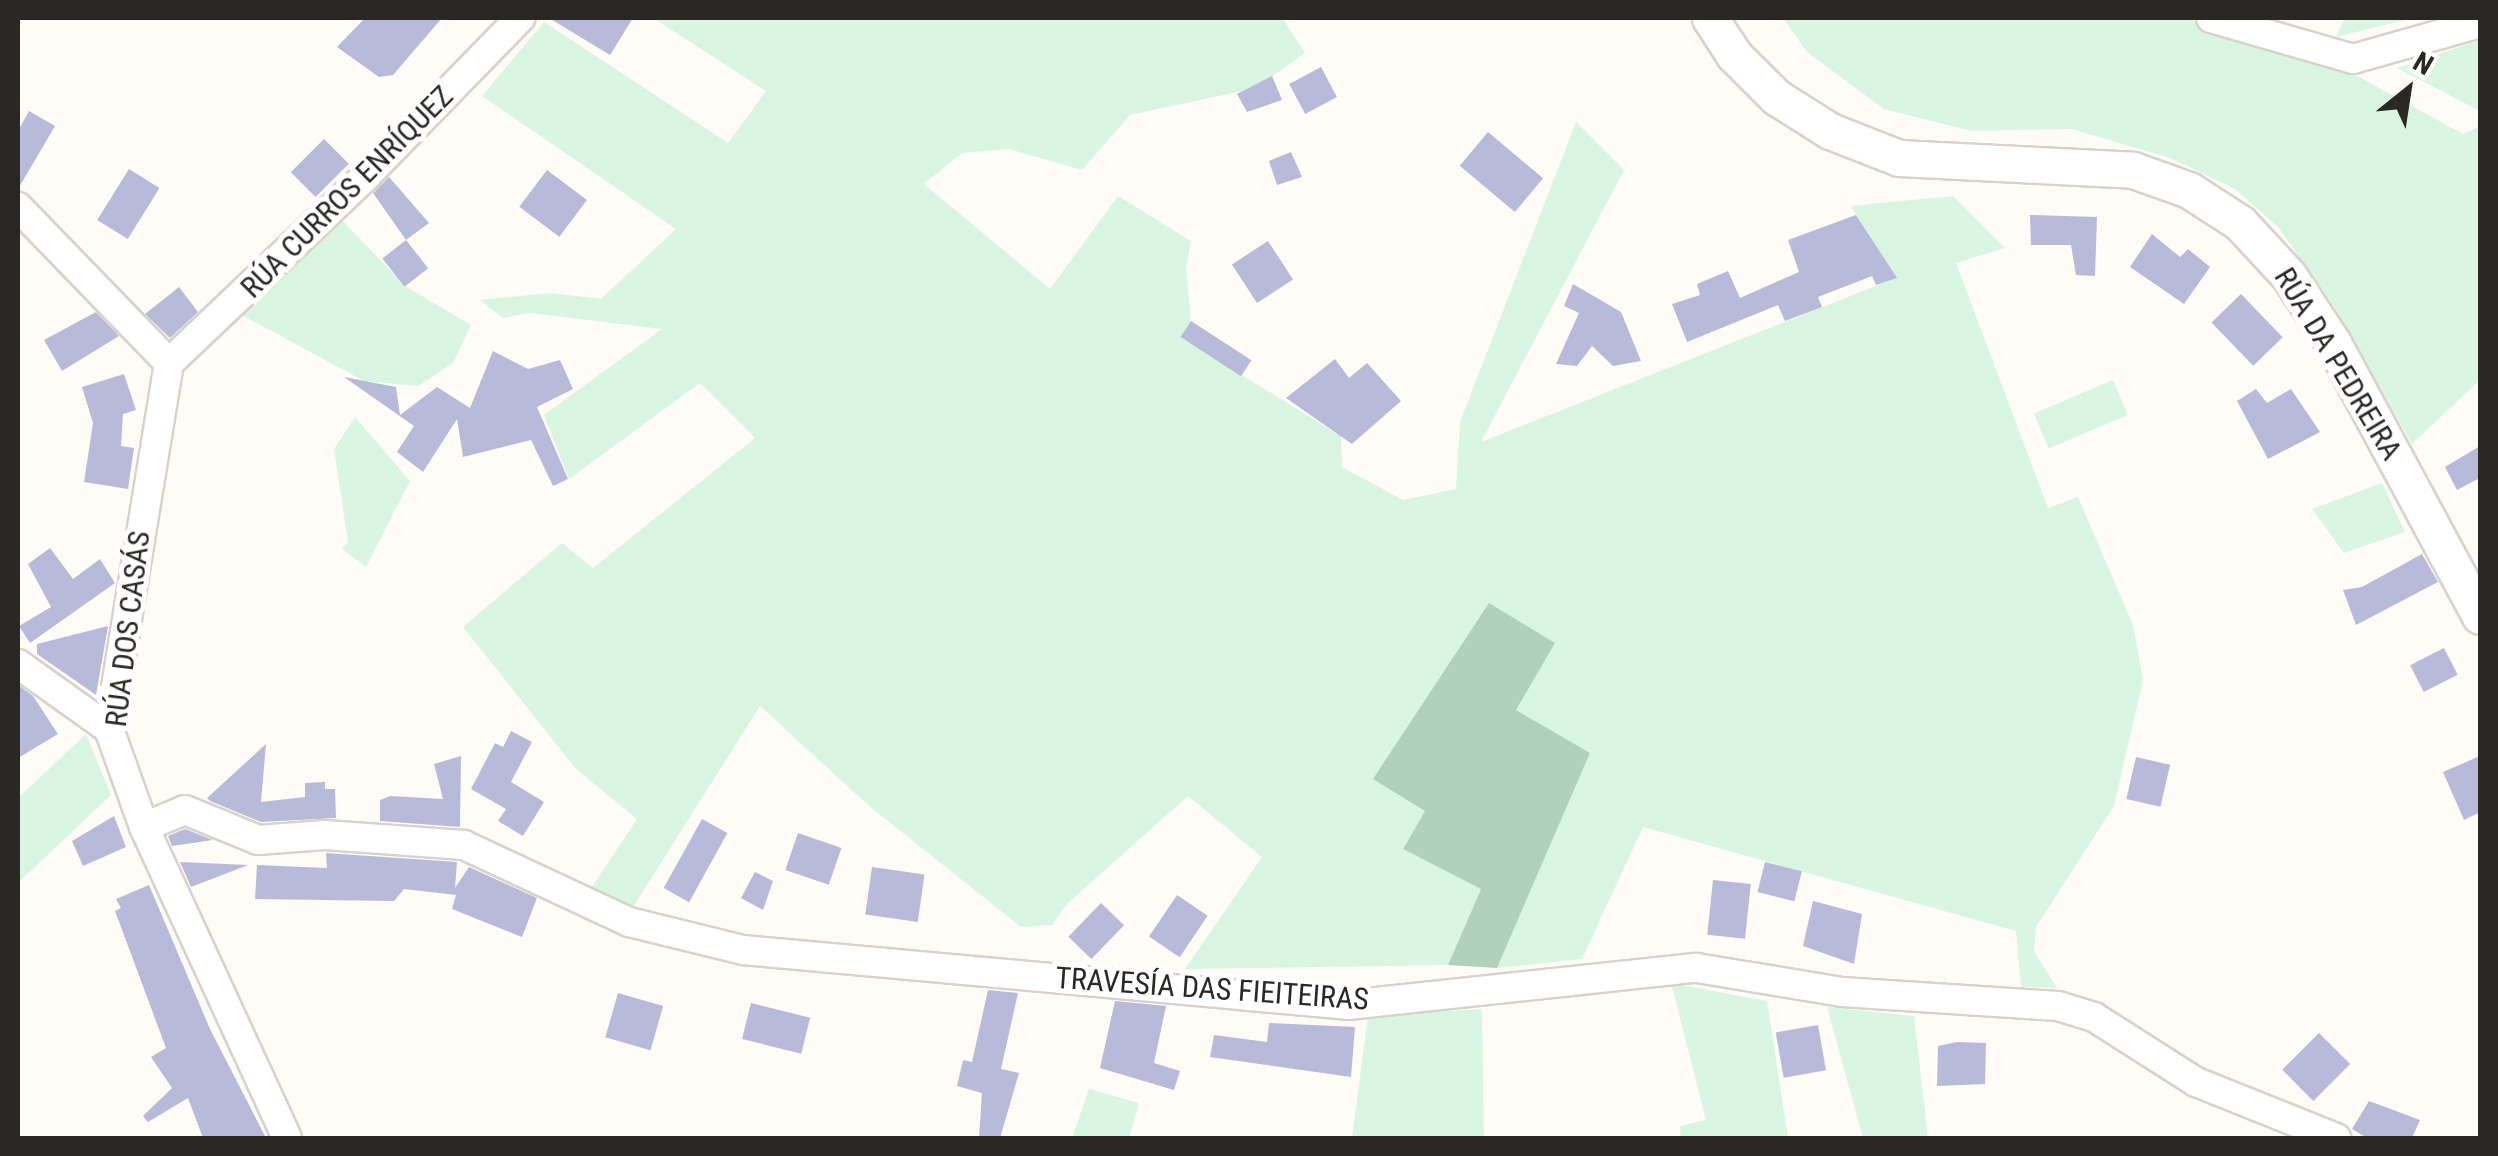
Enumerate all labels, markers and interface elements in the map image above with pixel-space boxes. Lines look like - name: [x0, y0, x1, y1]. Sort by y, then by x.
- north arrow: [2358, 40, 2458, 140]
- text: N: [2408, 45, 2439, 82]
- street label: RÚA CURROS ENRÍQUEZ: [233, 78, 461, 306]
- street label: RÚA DA PEDREIRA: [2266, 261, 2410, 467]
- street label: RÚA DOS CASÁS: [98, 529, 158, 729]
- street label: TRAVESÍA DAS FIEITEIRAS: [1054, 960, 1370, 1018]

